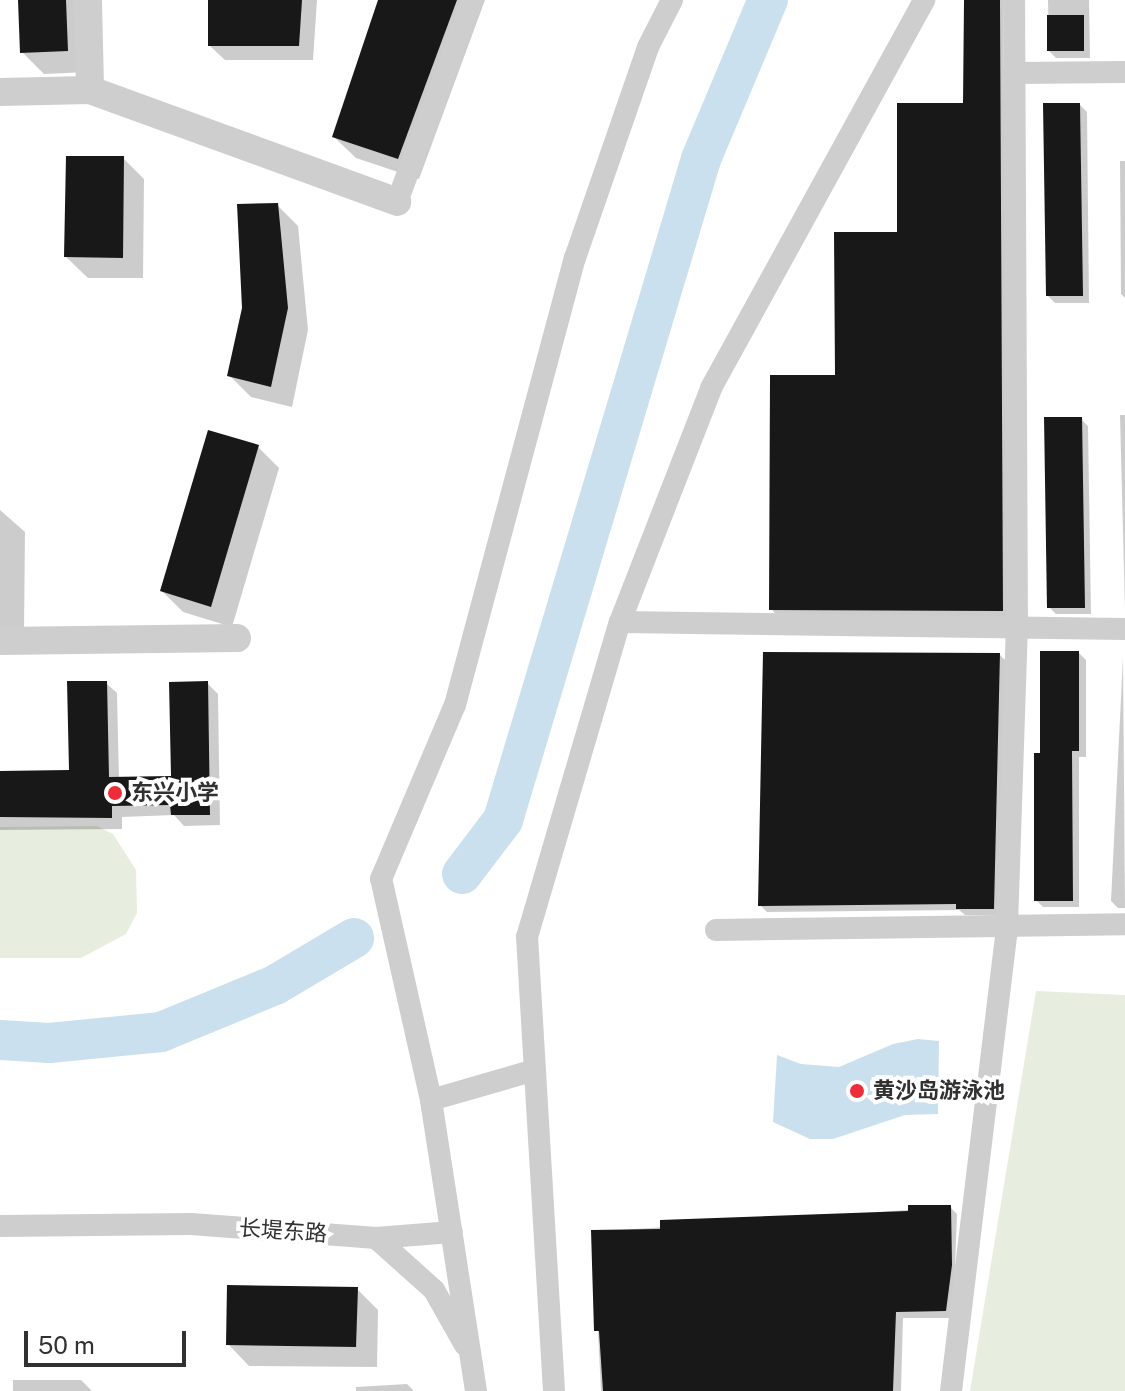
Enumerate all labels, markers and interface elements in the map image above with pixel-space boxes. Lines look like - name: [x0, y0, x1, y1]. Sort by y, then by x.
- place label: 东兴小学: [131, 780, 219, 806]
- marker: 东兴小学: [106, 784, 124, 802]
- place label: 黄沙岛游泳池: [873, 1078, 1005, 1104]
- marker: 黄沙岛游泳池: [848, 1082, 866, 1100]
- street label: 长堤东路: [238, 1215, 328, 1247]
- scale bar: [28, 1315, 190, 1365]
- text: 50 m: [38, 1331, 95, 1359]

